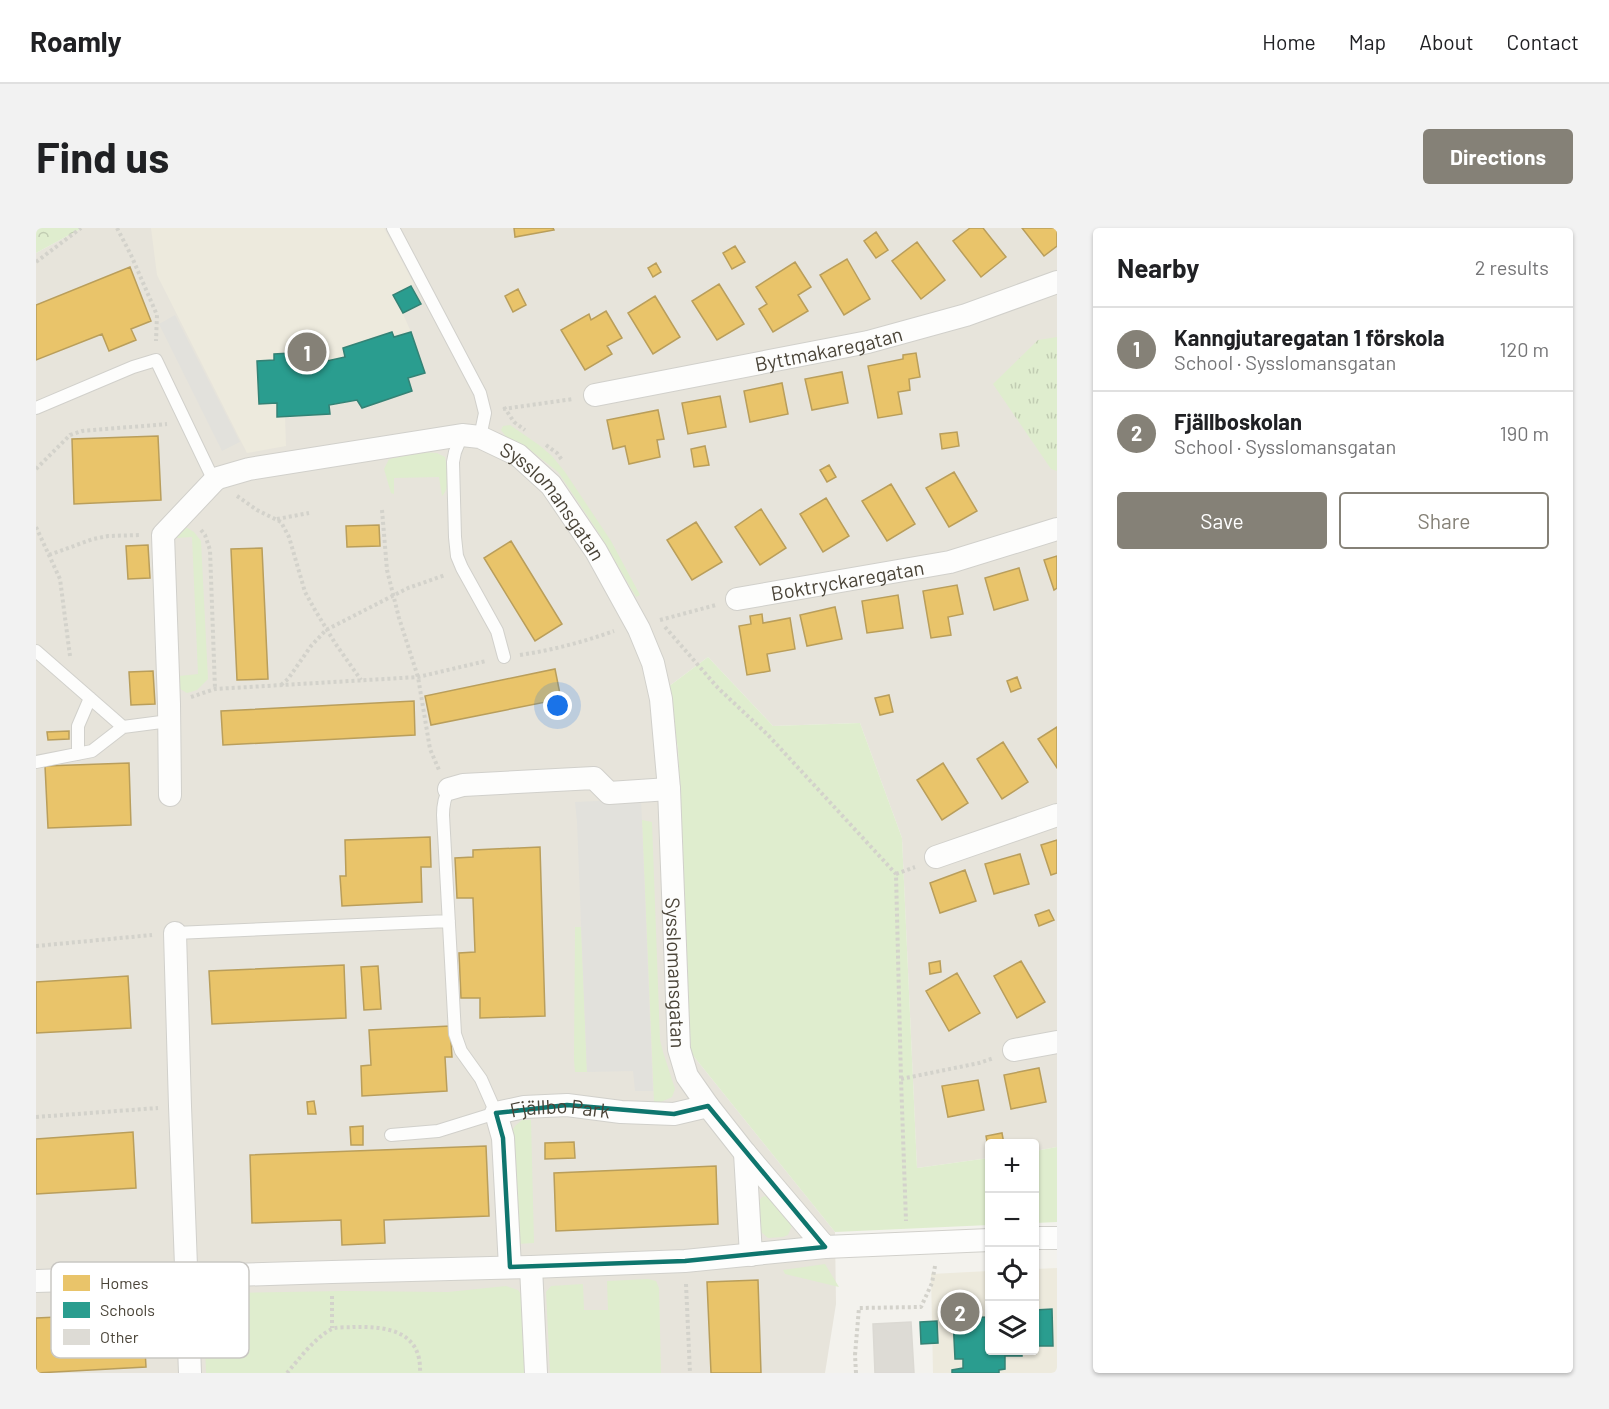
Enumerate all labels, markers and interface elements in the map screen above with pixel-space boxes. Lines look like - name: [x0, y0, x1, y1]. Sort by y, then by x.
- text: Roamly: [30, 24, 122, 58]
- text: Home: [1262, 29, 1316, 54]
- text: Map: [1349, 29, 1386, 54]
- text: About: [1419, 29, 1474, 54]
- text: Contact: [1507, 29, 1579, 54]
- button: Directions: [1423, 129, 1573, 184]
- text: Find us: [36, 131, 169, 181]
- text: Nearby: [1117, 252, 1199, 283]
- text: 2 results: [1475, 255, 1549, 279]
- street label: Byttmakaregatan: [753, 321, 905, 376]
- text: Kanngjutaregatan 1 förskola: [1174, 324, 1445, 350]
- pin: 1: [288, 330, 326, 374]
- text: 1: [1133, 337, 1140, 361]
- text: 120 m: [1499, 337, 1549, 361]
- text: School · Sysslomansgatan: [1174, 350, 1396, 374]
- text: Fjällboskolan: [1174, 408, 1302, 434]
- text: 2: [1131, 421, 1142, 445]
- text: 190 m: [1500, 421, 1549, 445]
- text: School · Sysslomansgatan: [1174, 434, 1396, 458]
- street label: Sysslomansgatan: [497, 436, 611, 564]
- button: Save: [1117, 492, 1327, 549]
- button: Share: [1339, 492, 1549, 549]
- street label: Boktryckaregatan: [769, 555, 926, 605]
- your location: [543, 691, 572, 720]
- street label: Sysslomansgatan: [661, 897, 691, 1049]
- street label: Fjällbo Park: [508, 1093, 612, 1122]
- map controls: [985, 1139, 1039, 1355]
- button: +: [985, 1139, 1039, 1193]
- button: −: [985, 1193, 1039, 1247]
- button: locate: [985, 1247, 1039, 1301]
- legend: [51, 1262, 249, 1358]
- text: Homes: [100, 1273, 148, 1292]
- pin: 2: [940, 1290, 980, 1334]
- text: Schools: [100, 1300, 155, 1319]
- button: layers: [985, 1301, 1039, 1355]
- text: Other: [100, 1327, 139, 1346]

